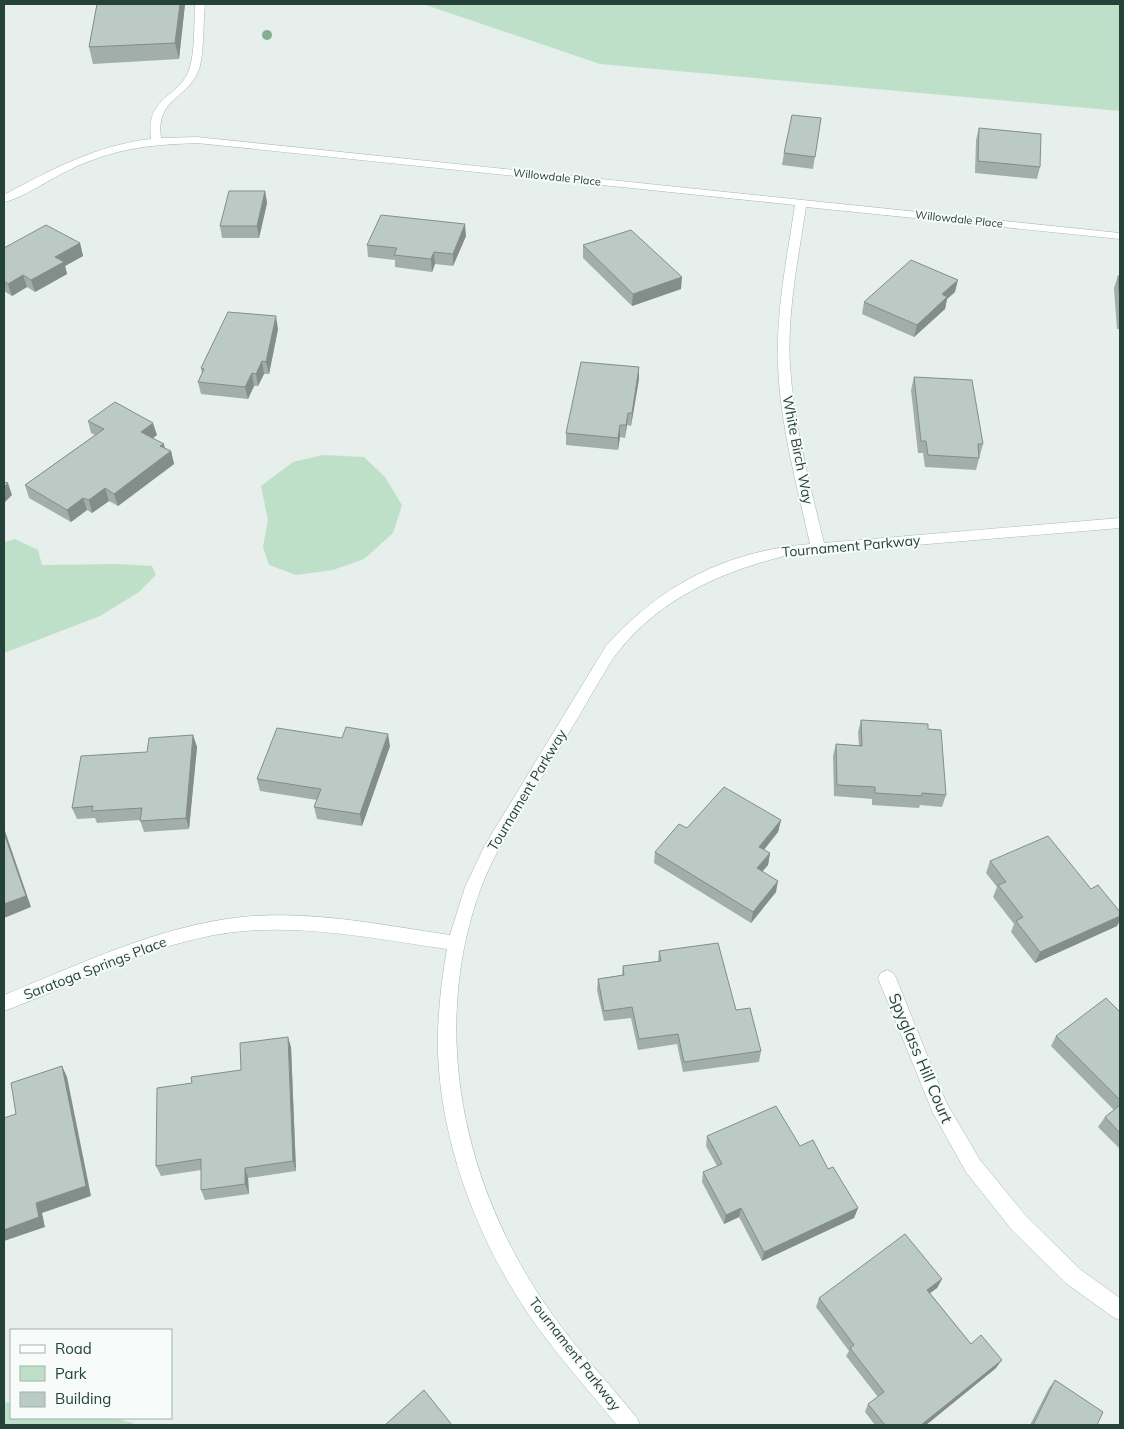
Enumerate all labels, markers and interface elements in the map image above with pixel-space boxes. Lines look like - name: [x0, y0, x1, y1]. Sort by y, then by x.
- street label: Willowdale Place: [512, 165, 602, 189]
- street label: Willowdale Place: [914, 207, 1004, 231]
- street label: White Birch Way: [779, 394, 817, 506]
- street label: Tournament Parkway: [781, 531, 922, 561]
- street label: Tournament Parkway: [484, 725, 571, 854]
- street label: Saratoga Springs Place: [21, 932, 169, 1004]
- street label: Spyglass Hill Court: [885, 990, 958, 1126]
- street label: Tournament Parkway: [525, 1294, 625, 1415]
- legend: [10, 1329, 172, 1419]
- text: Road: [55, 1339, 92, 1358]
- text: Park: [55, 1364, 87, 1383]
- text: Building: [55, 1389, 111, 1408]

